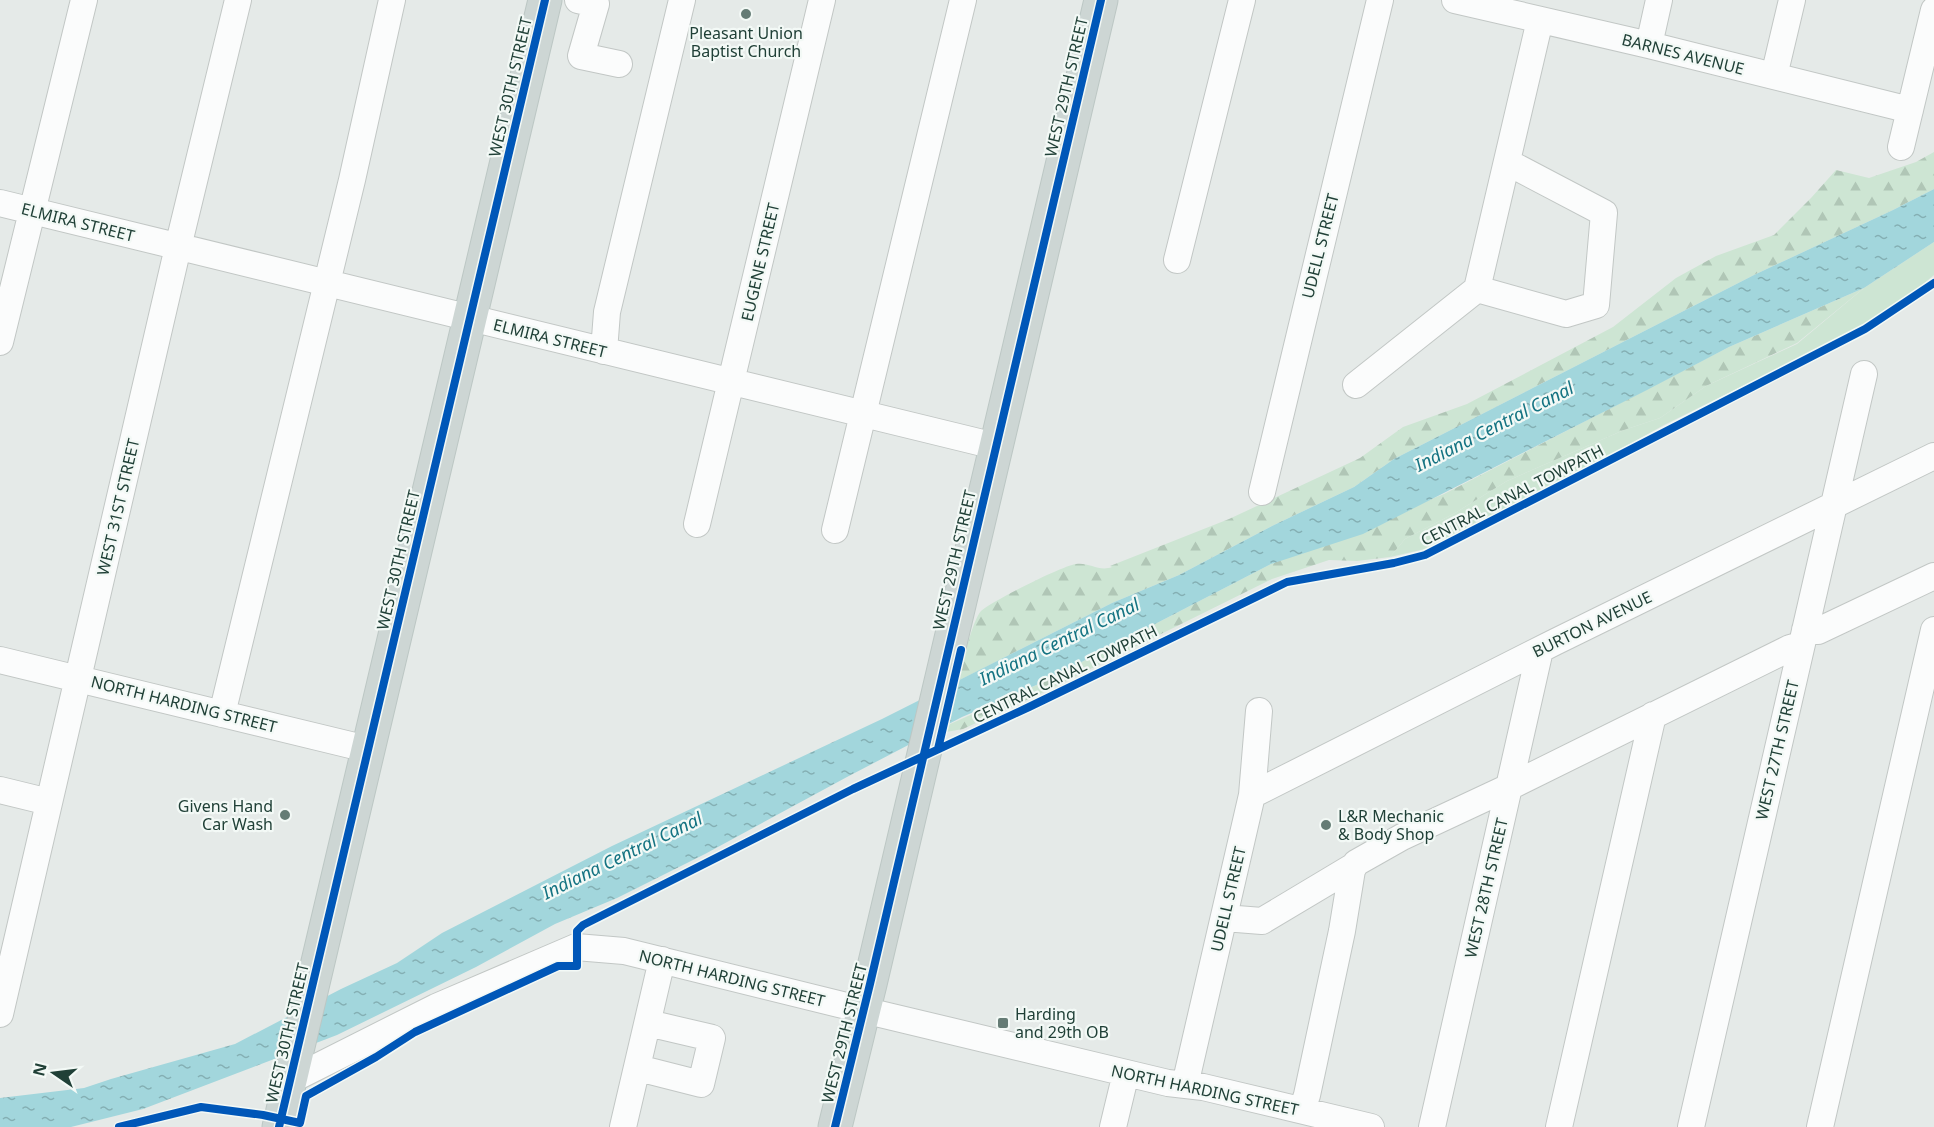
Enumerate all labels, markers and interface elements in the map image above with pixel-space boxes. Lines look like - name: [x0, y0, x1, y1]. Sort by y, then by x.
- marker: Pleasant Union Baptist Church: [739, 7, 753, 21]
- street label: WEST 30TH STREET: [483, 15, 537, 159]
- street label: WEST 29TH STREET: [1039, 15, 1093, 159]
- place label: Pleasant Union Baptist Church: [689, 22, 803, 62]
- street label: BARNES AVENUE: [1619, 28, 1747, 80]
- street label: UDELL STREET: [1296, 191, 1344, 301]
- street label: ELMIRA STREET: [19, 197, 137, 247]
- street label: EUGENE STREET: [736, 201, 784, 323]
- street label: ELMIRA STREET: [491, 313, 609, 363]
- water label: Indiana Central Canal: [1410, 375, 1578, 477]
- street label: WEST 31ST STREET: [92, 436, 144, 578]
- street label: CENTRAL CANAL TOWPATH: [1417, 439, 1607, 551]
- street label: WEST 30TH STREET: [371, 488, 425, 632]
- street label: WEST 29TH STREET: [927, 488, 981, 632]
- street label: BURTON AVENUE: [1529, 586, 1655, 662]
- water label: Indiana Central Canal: [974, 592, 1143, 691]
- street label: CENTRAL CANAL TOWPATH: [969, 620, 1161, 728]
- street label: NORTH HARDING STREET: [89, 670, 279, 738]
- street label: WEST 27TH STREET: [1750, 678, 1804, 822]
- place label: Givens Hand Car Wash: [178, 795, 273, 835]
- place label: L&R Mechanic & Body Shop: [1338, 805, 1444, 845]
- water label: Indiana Central Canal: [537, 806, 706, 905]
- marker: Givens Hand Car Wash: [278, 808, 292, 822]
- street label: WEST 28TH STREET: [1459, 816, 1513, 960]
- marker: L&R Mechanic & Body Shop: [1319, 818, 1333, 832]
- street label: UDELL STREET: [1205, 844, 1251, 954]
- street label: NORTH HARDING STREET: [637, 944, 827, 1012]
- street label: WEST 30TH STREET: [260, 961, 314, 1105]
- street label: WEST 29TH STREET: [816, 961, 872, 1105]
- place label: Harding and 29th OB: [1015, 1003, 1109, 1043]
- marker: Harding and 29th OB: [996, 1016, 1010, 1030]
- north arrow: [24, 1043, 84, 1103]
- street label: NORTH HARDING STREET: [1109, 1059, 1301, 1121]
- text: N: [27, 1060, 52, 1078]

